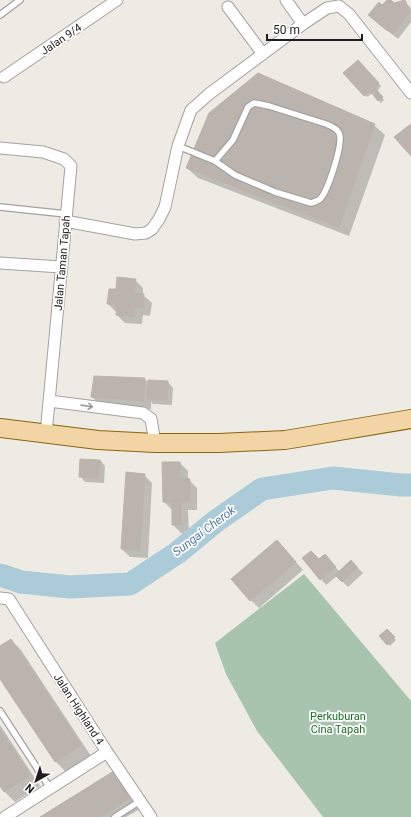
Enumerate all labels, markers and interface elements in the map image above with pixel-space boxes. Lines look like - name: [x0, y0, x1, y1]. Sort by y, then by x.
- scale bar: [267, 16, 362, 42]
- street label: Jalan 9/4: [38, 21, 84, 58]
- text: 50 m: [273, 23, 300, 37]
- street label: Jalan Taman Tapah: [52, 215, 73, 311]
- one-way arrow: [80, 402, 93, 410]
- water label: Sungai Cherok: [170, 502, 239, 559]
- street label: Jalan Highland 4: [51, 671, 106, 747]
- park label: Perkuburan Cina Tapah: [310, 710, 366, 736]
- north arrow: [16, 761, 56, 801]
- text: N: [23, 781, 37, 796]

